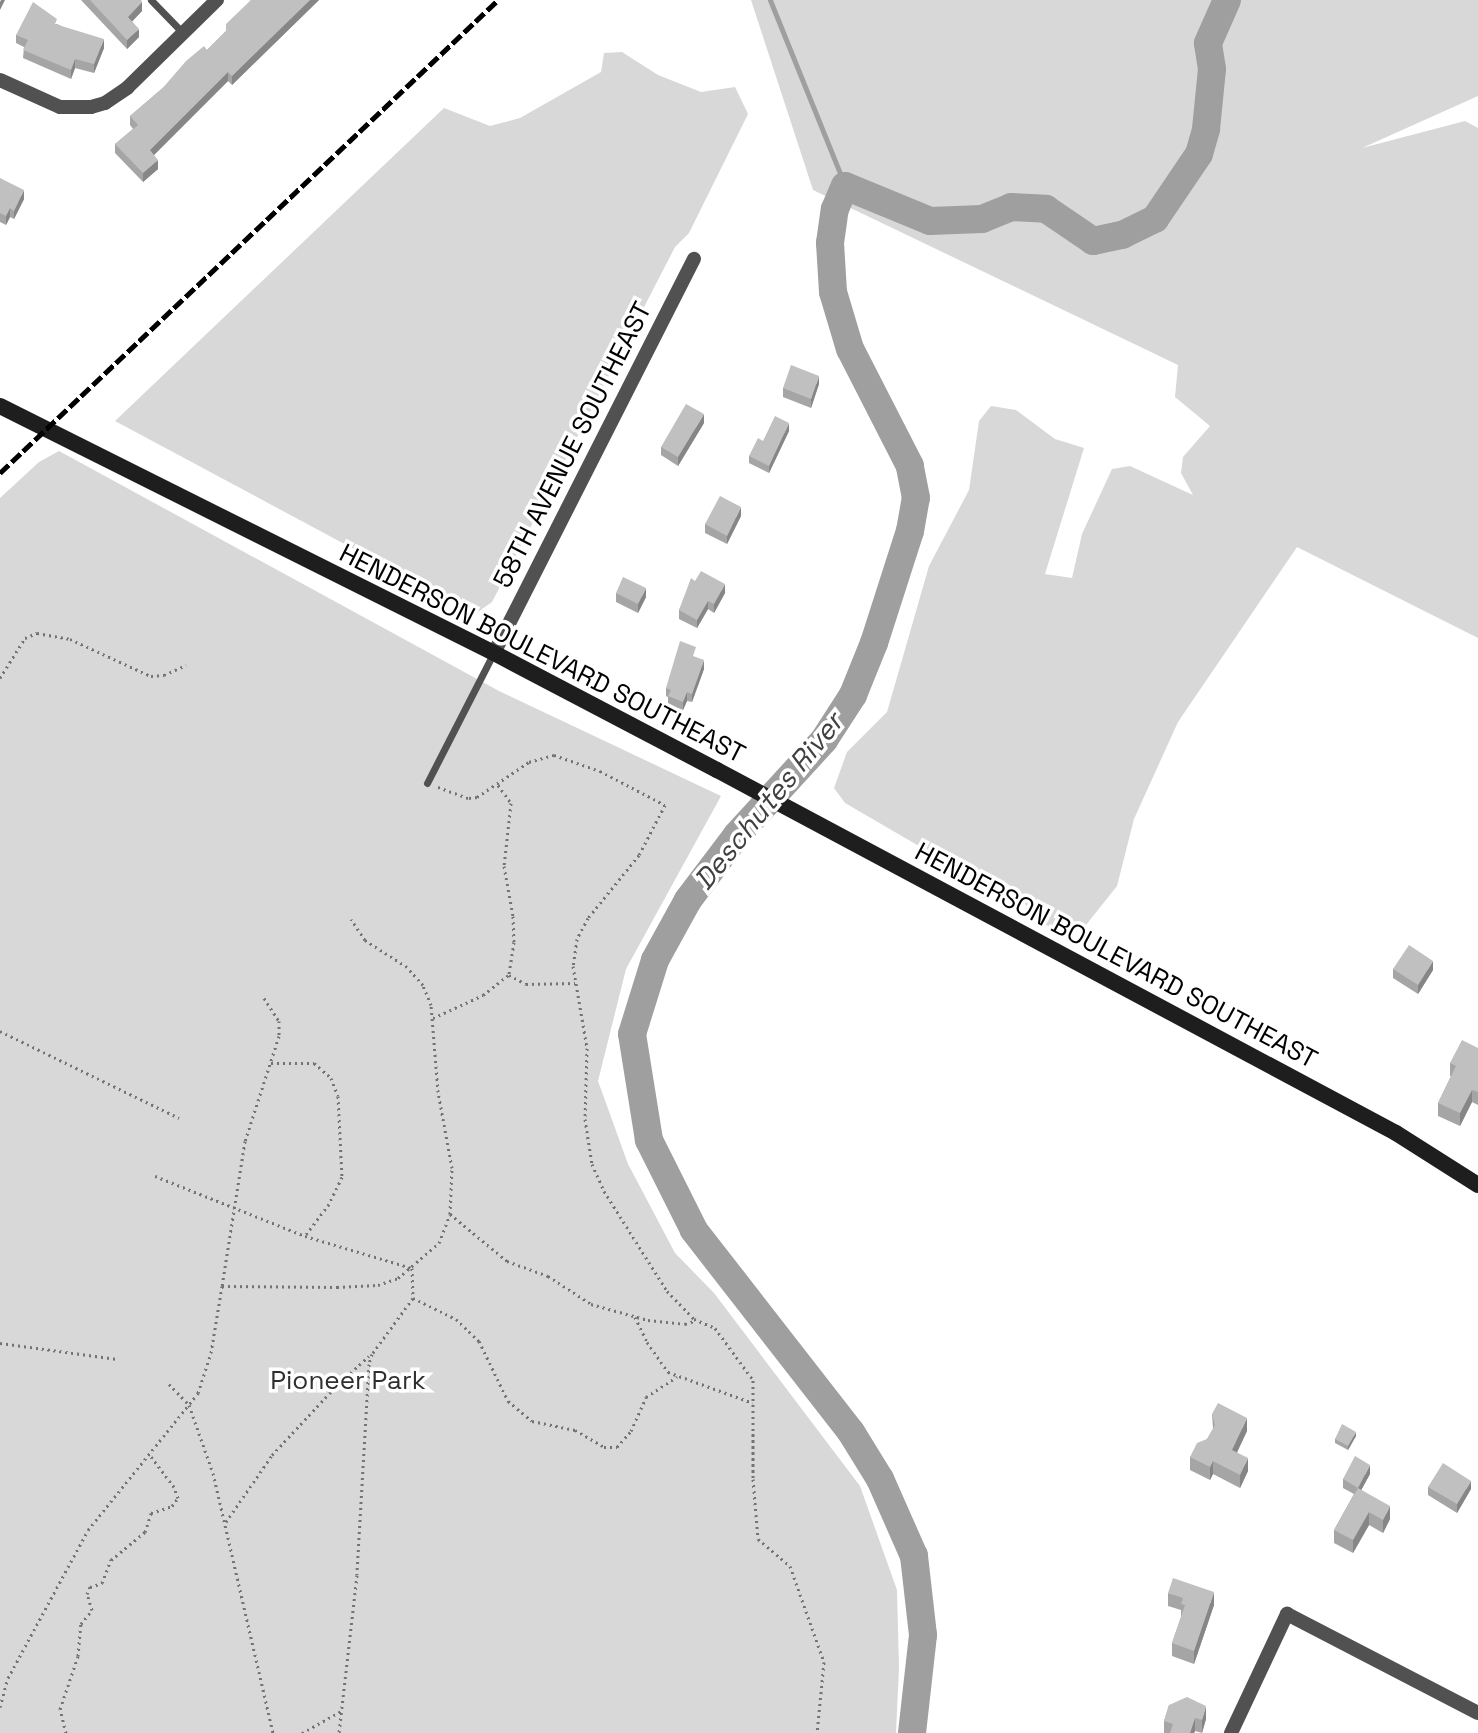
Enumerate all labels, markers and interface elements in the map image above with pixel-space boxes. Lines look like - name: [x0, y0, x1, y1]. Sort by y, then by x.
- street label: 58TH AVENUE SOUTHEAST: [487, 297, 659, 593]
- street label: HENDERSON BOULEVARD SOUTHEAST: [334, 538, 750, 770]
- water label: Deschutes River: [686, 706, 850, 896]
- street label: HENDERSON BOULEVARD SOUTHEAST: [910, 836, 1322, 1076]
- park label: Pioneer Park: [270, 1365, 426, 1397]

